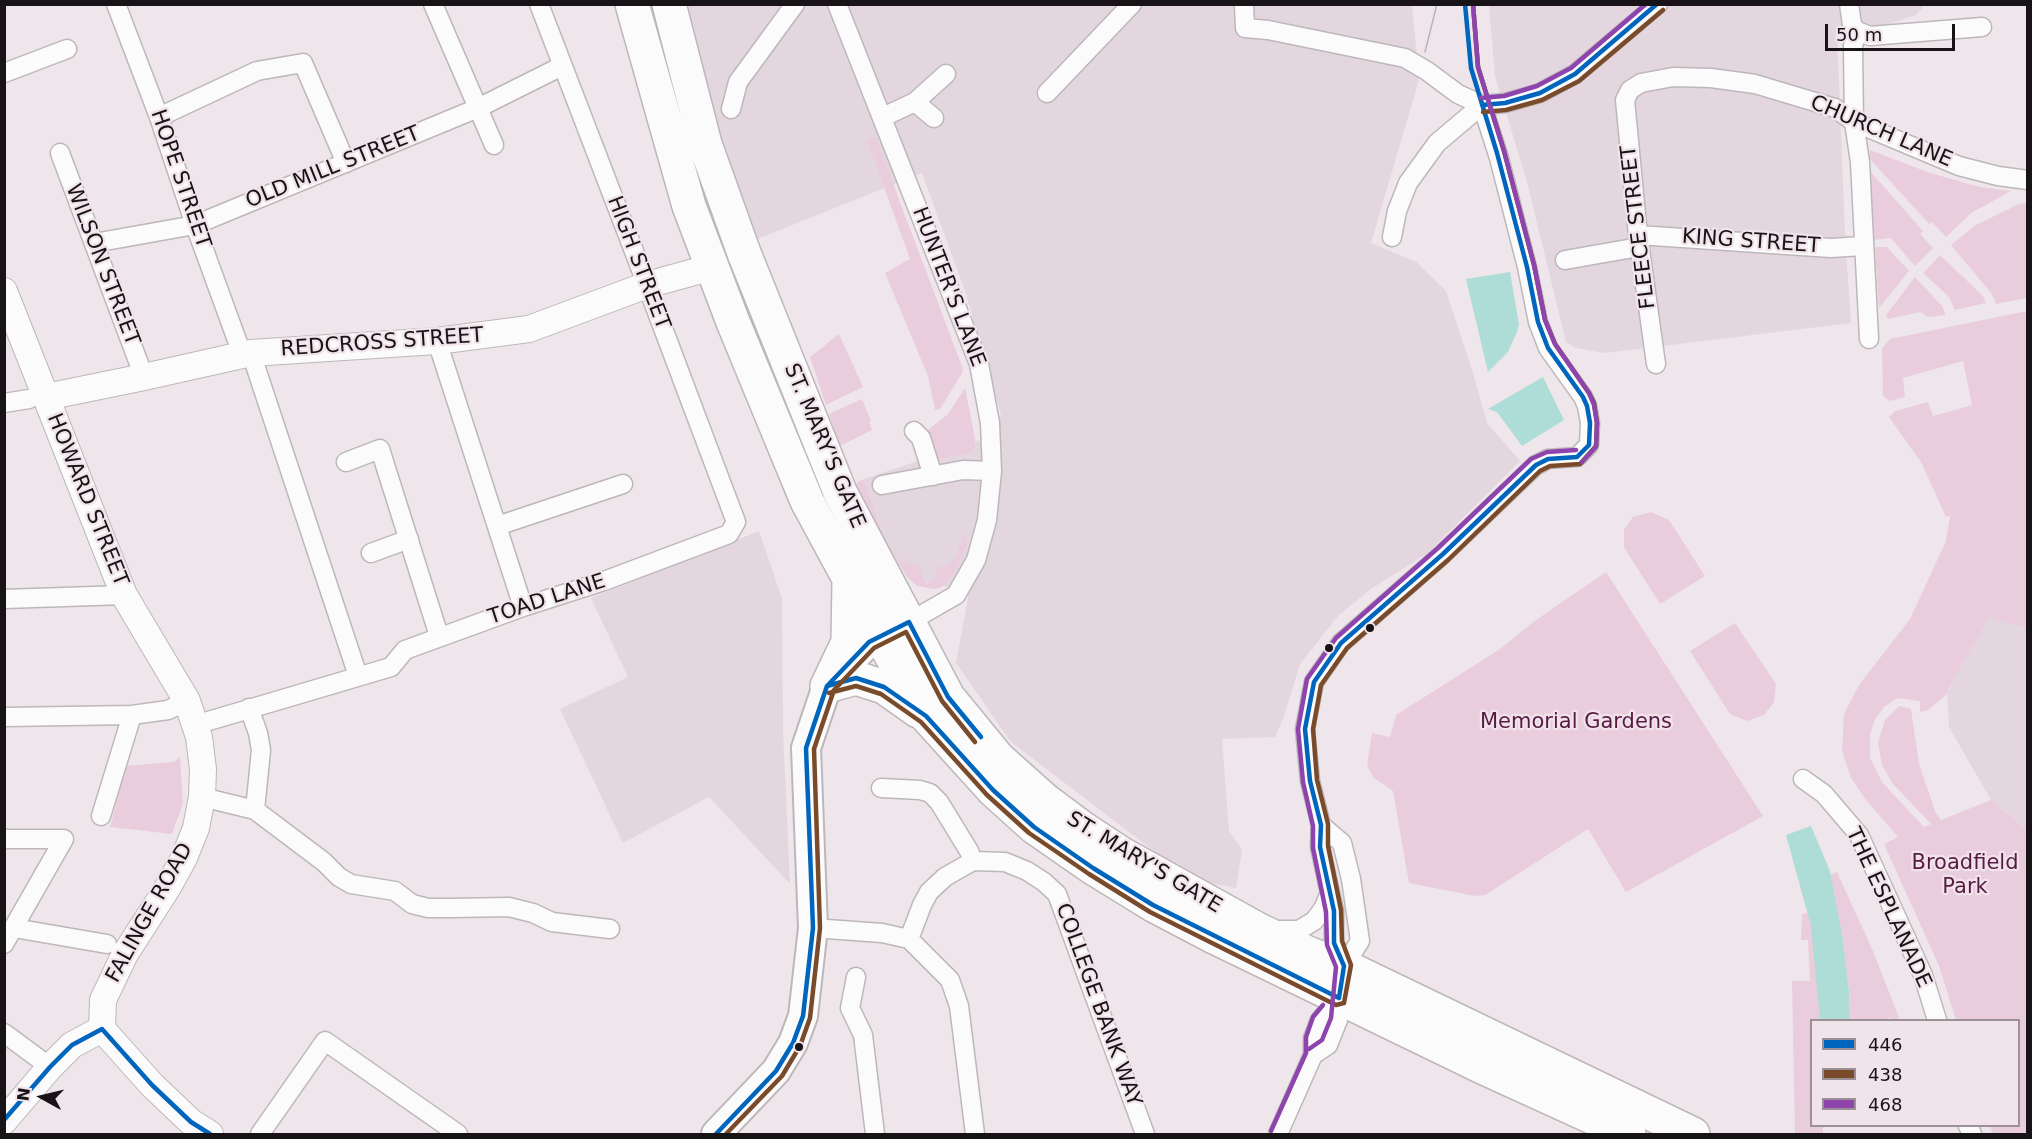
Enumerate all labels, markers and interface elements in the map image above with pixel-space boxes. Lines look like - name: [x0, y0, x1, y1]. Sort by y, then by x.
- scale bar: [1828, 12, 1958, 50]
- text: 50 m: [1836, 24, 1882, 45]
- street label: CHURCH LANE: [1806, 91, 1956, 173]
- street label: HOPE STREET: [144, 106, 216, 252]
- street label: OLD MILL STREET: [242, 122, 424, 214]
- street label: FLEECE STREET: [1616, 144, 1662, 310]
- street label: WILSON STREET: [60, 181, 144, 349]
- street label: HIGH STREET: [601, 193, 675, 333]
- street label: HUNTER'S LANE: [906, 204, 990, 370]
- street label: KING STREET: [1681, 225, 1821, 259]
- street label: REDCROSS STREET: [280, 323, 484, 363]
- street label: ST. MARY'S GATE: [778, 360, 870, 532]
- street label: HOWARD STREET: [41, 410, 133, 590]
- street label: TOAD LANE: [485, 569, 609, 631]
- unlabelled marker: [1364, 622, 1376, 634]
- unlabelled marker: [1323, 642, 1335, 654]
- park label: Memorial Gardens: [1480, 710, 1672, 736]
- street label: ST. MARY'S GATE: [1062, 807, 1226, 919]
- street label: THE ESPLANADE: [1840, 824, 1936, 992]
- street label: FALINGE ROAD: [101, 839, 199, 987]
- park label: Broadfield Park: [1912, 851, 2018, 901]
- street label: COLLEGE BANK WAY: [1050, 900, 1146, 1110]
- legend: [1810, 1019, 2020, 1127]
- text: 446: [1868, 1034, 1902, 1055]
- unlabelled marker: [793, 1041, 805, 1053]
- text: 438: [1868, 1064, 1902, 1085]
- north arrow: [12, 1067, 72, 1127]
- text: N: [13, 1086, 34, 1102]
- text: 468: [1868, 1094, 1902, 1115]

